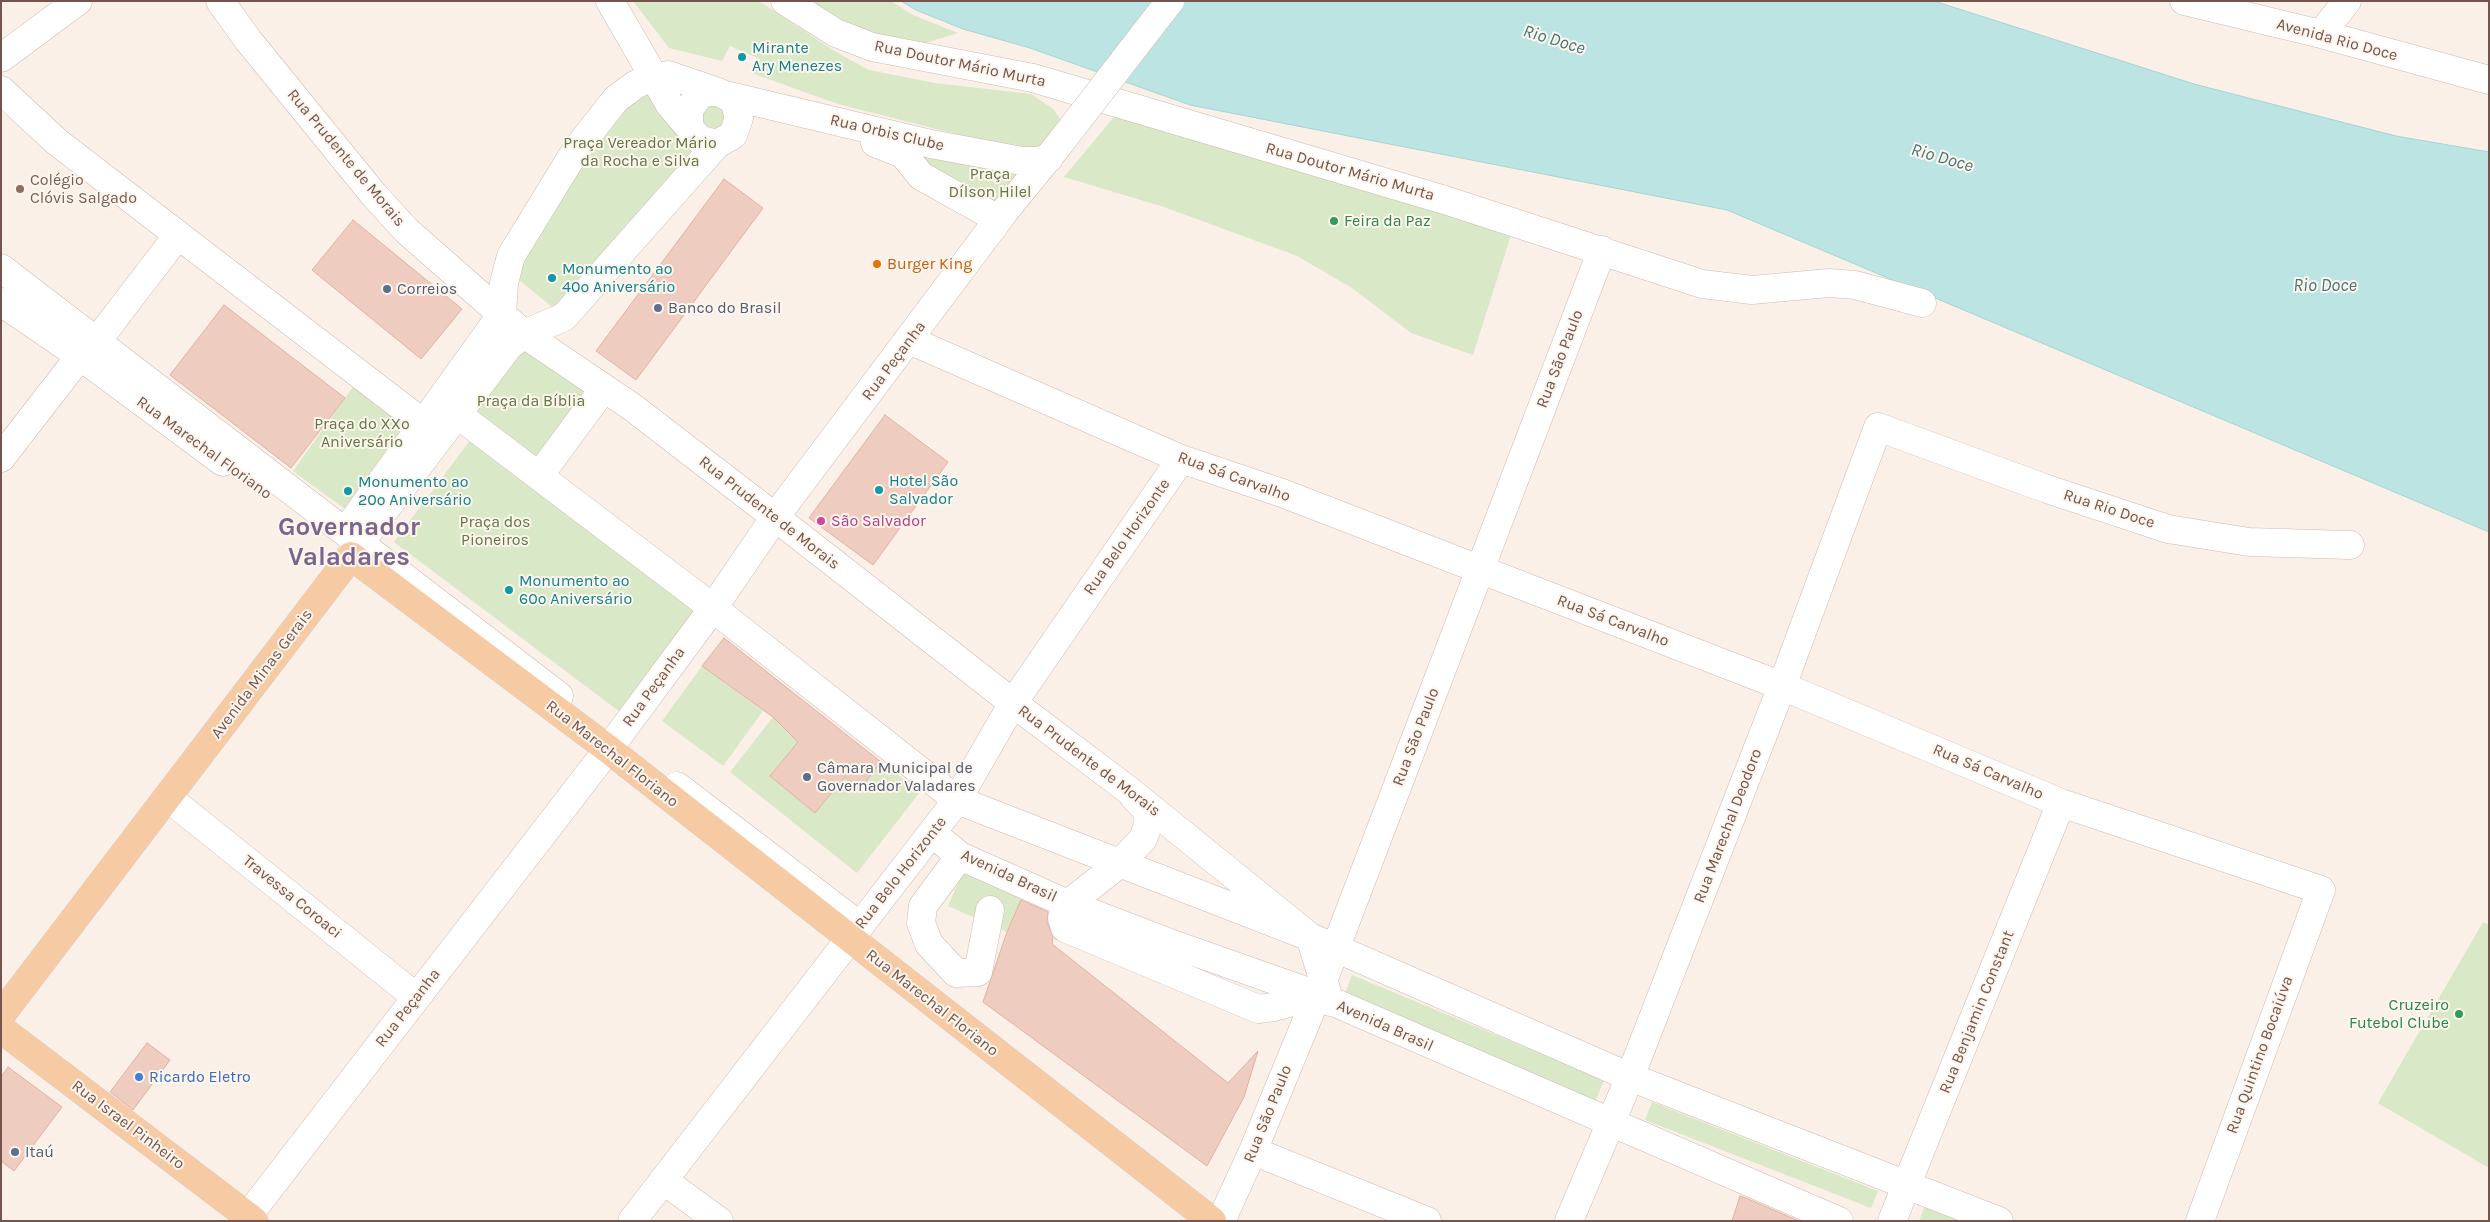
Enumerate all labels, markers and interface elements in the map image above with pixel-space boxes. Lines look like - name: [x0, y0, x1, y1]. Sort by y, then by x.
- street label: Avenida Rio Doce: [2274, 15, 2400, 65]
- water label: Rio Doce: [1520, 20, 1588, 60]
- street label: Rua Doutor Mário Murta: [873, 36, 1047, 92]
- place label: Mirante Ary Menezes: [752, 38, 842, 76]
- marker: Mirante Ary Menezes: [736, 51, 748, 63]
- street label: Rua Prudente de Morais: [283, 85, 409, 231]
- street label: Rua Orbis Clube: [828, 111, 946, 155]
- park label: Praça Vereador Mário da Rocha e Silva: [563, 133, 717, 171]
- street label: Rua Doutor Mário Murta: [1263, 139, 1437, 205]
- water label: Rio Doce: [1908, 139, 1976, 177]
- park label: Praça Dílson Hilel: [948, 164, 1032, 202]
- place label: Colégio Clóvis Salgado: [30, 170, 137, 208]
- marker: Colégio Clóvis Salgado: [14, 183, 26, 195]
- place label: Feira da Paz: [1344, 211, 1431, 231]
- marker: Feira da Paz: [1328, 215, 1340, 227]
- place label: Burger King: [887, 254, 972, 274]
- marker: Burger King: [871, 258, 883, 270]
- place label: Monumento ao 40º Aniversário: [562, 259, 675, 297]
- marker: Monumento ao 40º Aniversário: [546, 272, 558, 284]
- water label: Rio Doce: [2293, 275, 2357, 297]
- place label: Correios: [397, 279, 457, 299]
- marker: Correios: [381, 283, 393, 295]
- place label: Banco do Brasil: [668, 298, 781, 318]
- marker: Banco do Brasil: [652, 302, 664, 314]
- street label: Rua São Paulo: [1532, 307, 1588, 411]
- street label: Rua Peçanha: [858, 318, 930, 404]
- park label: Praça da Bíblia: [477, 391, 585, 411]
- street label: Rua Marechal Floriano: [132, 392, 276, 504]
- park label: Praça do XXº Aniversário: [314, 414, 410, 452]
- street label: Rua Sá Carvalho: [1175, 448, 1293, 506]
- street label: Rua Prudente de Morais: [695, 452, 843, 574]
- place label: Hotel São Salvador: [889, 471, 958, 509]
- place label: Monumento ao 20º Aniversário: [358, 472, 471, 510]
- street label: Rua Belo Horizonte: [1080, 475, 1174, 599]
- marker: Hotel São Salvador: [873, 484, 885, 496]
- marker: Monumento ao 20º Aniversário: [342, 485, 354, 497]
- street label: Rua Rio Doce: [2061, 485, 2157, 533]
- place label: São Salvador: [831, 511, 926, 531]
- district label: Governador Valadares: [278, 512, 420, 574]
- park label: Praça dos Pioneiros: [460, 512, 530, 550]
- marker: São Salvador: [815, 515, 827, 527]
- place label: Monumento ao 60º Aniversário: [519, 571, 632, 609]
- marker: Monumento ao 60º Aniversário: [503, 584, 515, 596]
- street label: Rua Sá Carvalho: [1554, 591, 1672, 651]
- street label: Avenida Minas Gerais: [207, 606, 317, 742]
- street label: Rua Peçanha: [619, 643, 689, 731]
- street label: Rua São Paulo: [1388, 685, 1444, 789]
- street label: Rua Marechal Floriano: [542, 696, 682, 812]
- street label: Rua Prudente de Morais: [1014, 701, 1164, 821]
- street label: Rua Sá Carvalho: [1930, 740, 2046, 804]
- street label: Rua Marechal Deodoro: [1690, 746, 1766, 906]
- place label: Câmara Municipal de Governador Valadares: [817, 758, 976, 796]
- marker: Câmara Municipal de Governador Valadares: [801, 771, 813, 783]
- street label: Rua Belo Horizonte: [851, 813, 951, 933]
- street label: Avenida Brasil: [958, 845, 1060, 907]
- street label: Travessa Coroaci: [239, 851, 345, 943]
- street label: Rua Benjamin Constant: [1936, 928, 2018, 1096]
- street label: Rua Marechal Floriano: [862, 945, 1002, 1061]
- street label: Rua Peçanha: [371, 965, 445, 1051]
- street label: Rua Quintino Bocaiúva: [2222, 973, 2298, 1137]
- place label: Cruzeiro Futebol Clube: [2349, 995, 2449, 1033]
- street label: Avenida Brasil: [1334, 996, 1436, 1056]
- marker: Cruzeiro Futebol Clube: [2453, 1008, 2465, 1020]
- street label: Rua São Paulo: [1240, 1062, 1296, 1166]
- place label: Ricardo Eletro: [149, 1067, 251, 1087]
- marker: Ricardo Eletro: [133, 1071, 145, 1083]
- street label: Rua Israel Pinheiro: [68, 1076, 188, 1174]
- place label: Itaú: [25, 1142, 54, 1162]
- marker: Itaú: [9, 1146, 21, 1158]

